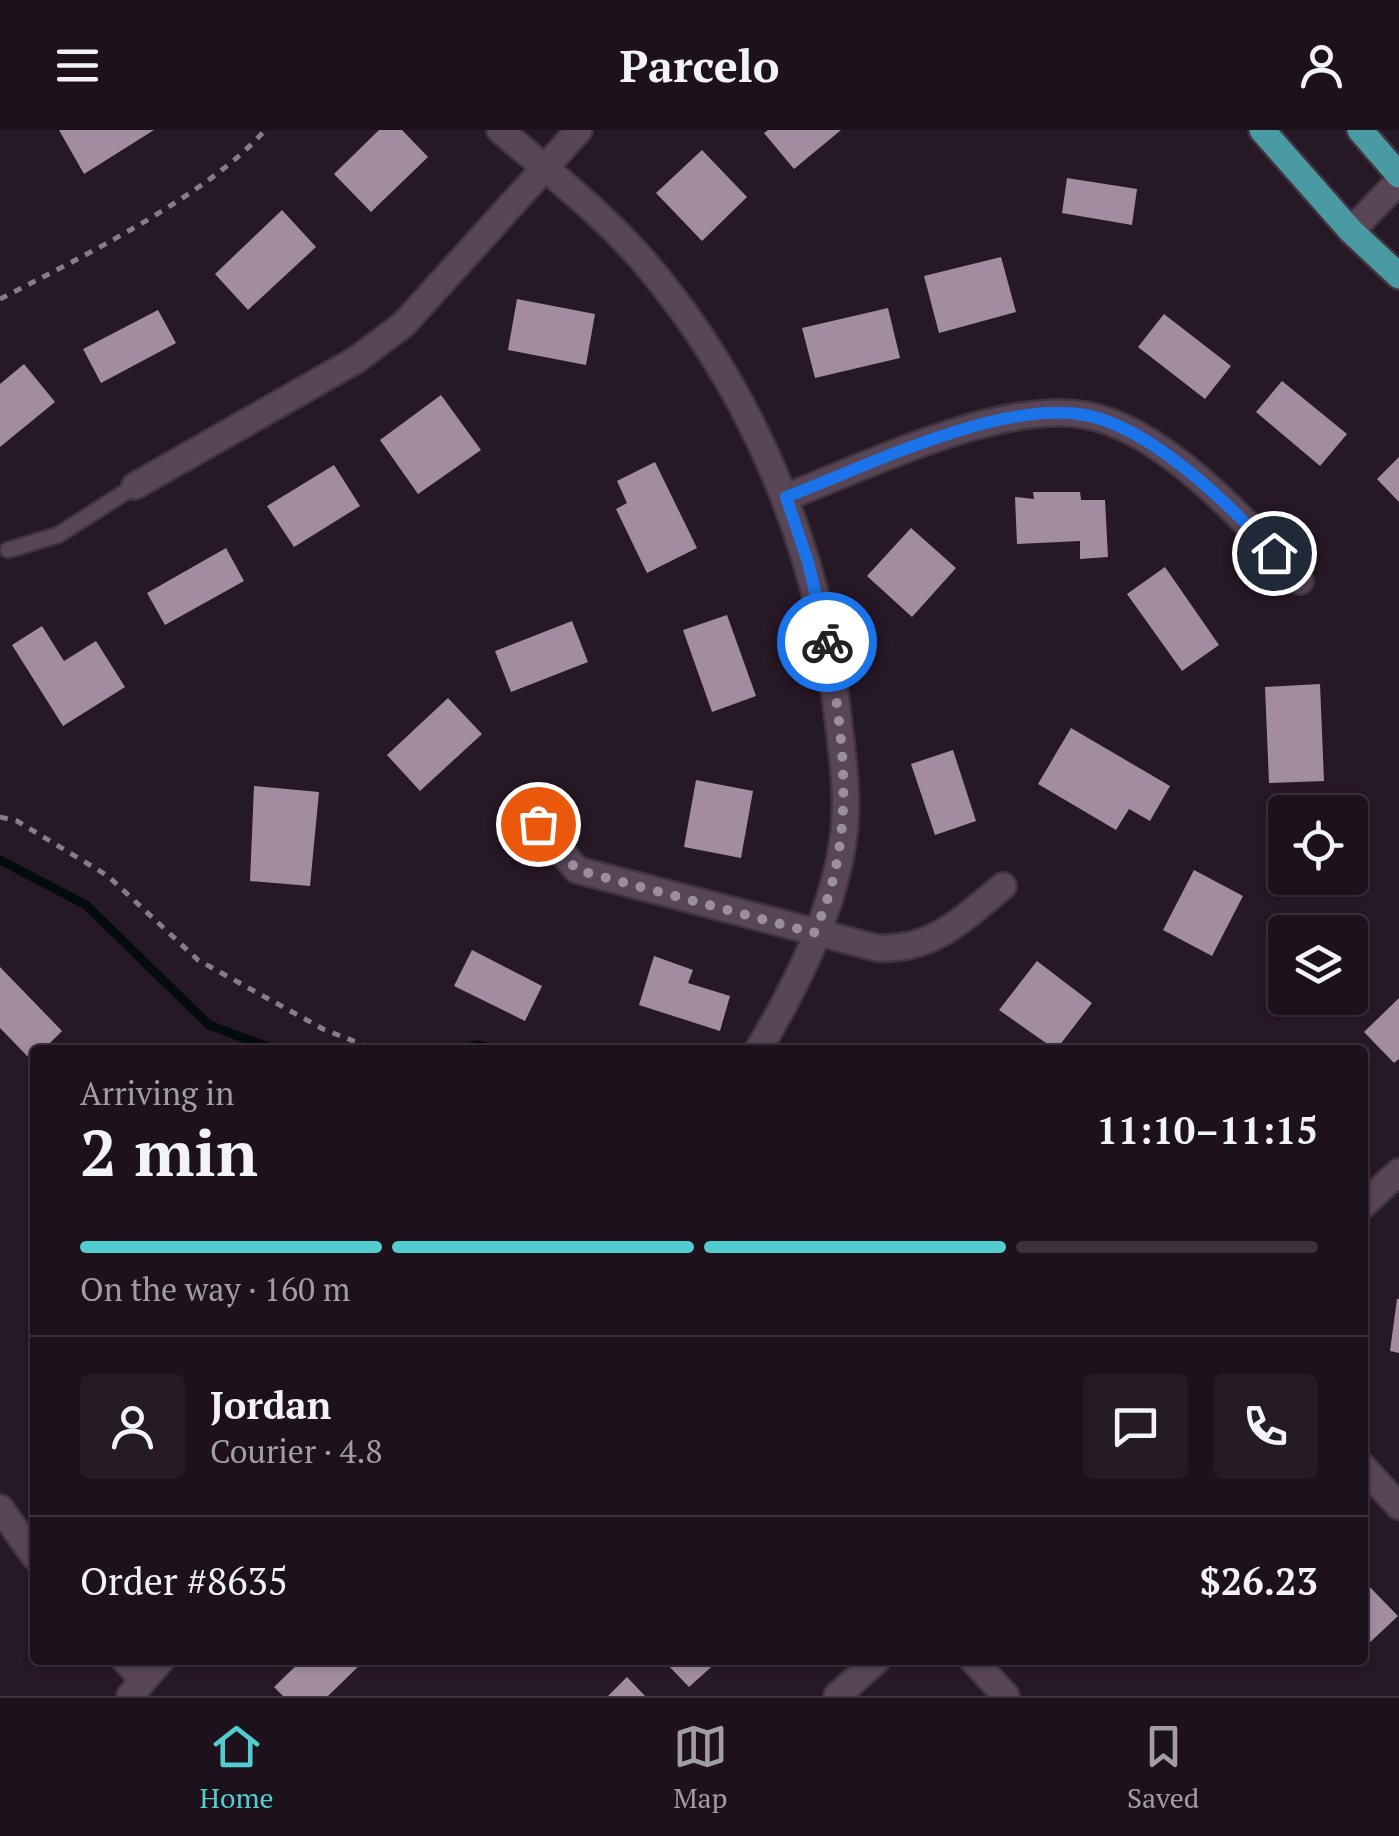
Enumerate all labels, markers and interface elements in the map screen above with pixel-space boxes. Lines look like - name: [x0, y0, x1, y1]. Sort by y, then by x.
- text: Parcelo: [620, 35, 779, 95]
- icon: menu: [50, 38, 105, 93]
- icon: person: [1294, 38, 1349, 93]
- pin: [1232, 511, 1317, 596]
- icon: home: [1247, 526, 1302, 581]
- courier: [777, 592, 877, 692]
- icon: bike: [800, 615, 855, 670]
- pin: [496, 782, 581, 867]
- map controls: [1268, 795, 1368, 1015]
- button: locate: [1268, 795, 1368, 895]
- icon: bag: [511, 797, 566, 852]
- button: layers: [1268, 915, 1368, 1015]
- text: Arriving in: [80, 1072, 234, 1114]
- text: 11:10–11:15: [1096, 1105, 1318, 1155]
- text: 2 min: [80, 1108, 258, 1195]
- text: On the way · 160 m: [80, 1268, 350, 1310]
- button: person: [80, 1374, 185, 1479]
- button: chat: [1083, 1374, 1188, 1479]
- button: phone: [1213, 1374, 1318, 1479]
- text: Jordan: [210, 1380, 331, 1430]
- text: Courier · 4.8: [210, 1430, 382, 1472]
- text: Order #8635: [80, 1556, 288, 1606]
- text: $26.23: [1199, 1556, 1318, 1606]
- tab: Home: [200, 1719, 274, 1816]
- tab: Map: [673, 1719, 728, 1816]
- tab: Saved: [1127, 1719, 1199, 1816]

